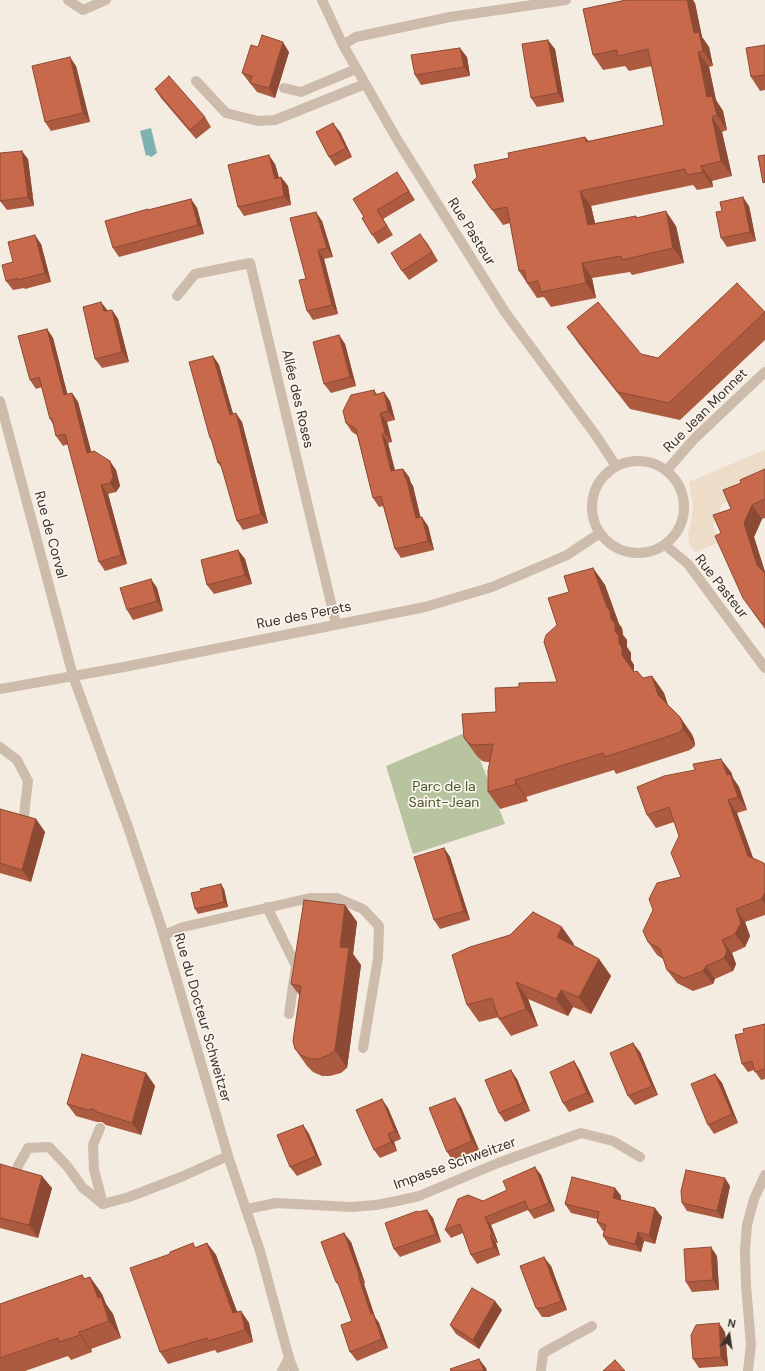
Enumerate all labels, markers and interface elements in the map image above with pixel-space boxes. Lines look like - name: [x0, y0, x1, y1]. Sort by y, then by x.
- street label: Rue Pasteur: [444, 195, 498, 269]
- street label: Allée des Roses: [277, 348, 317, 450]
- street label: Rue Jean Monnet: [661, 366, 751, 456]
- street label: Rue de Corval: [30, 489, 70, 581]
- street label: Rue Pasteur: [691, 552, 751, 622]
- street label: Rue des Perets: [255, 599, 353, 633]
- park label: Parc de la Saint-Jean: [409, 779, 479, 812]
- street label: Rue du Docteur Schweitzer: [170, 931, 234, 1105]
- street label: Impasse Schweitzer: [392, 1134, 518, 1194]
- north arrow: [709, 1315, 749, 1355]
- text: N: [726, 1316, 737, 1331]

